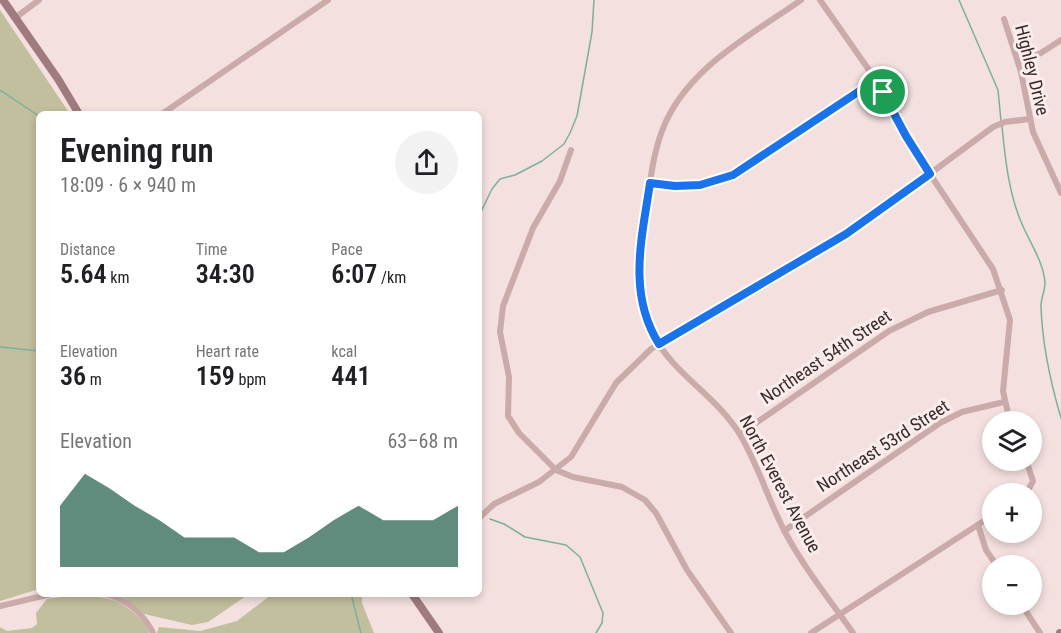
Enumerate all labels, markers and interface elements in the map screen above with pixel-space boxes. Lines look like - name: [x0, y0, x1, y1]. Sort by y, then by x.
- street label: Highley Drive: [1011, 22, 1054, 117]
- pin: [857, 66, 908, 117]
- icon: arrive: [866, 75, 899, 108]
- text: Evening run: [60, 131, 214, 170]
- button: share: [395, 131, 458, 194]
- text: 18:09 · 6 × 940 m: [60, 173, 196, 197]
- text: Distance: [60, 240, 115, 259]
- text: Time: [196, 240, 227, 259]
- text: Pace: [331, 240, 363, 259]
- text: 5.64: [60, 259, 107, 289]
- text: 34:30: [196, 259, 255, 289]
- text: 6:07: [331, 259, 377, 289]
- text: km: [107, 268, 130, 287]
- text: /km: [377, 268, 406, 287]
- street label: Northeast 54th Street: [756, 305, 895, 408]
- text: Elevation: [60, 342, 118, 361]
- text: Heart rate: [196, 342, 259, 361]
- text: kcal: [331, 342, 357, 361]
- text: 36: [60, 361, 86, 391]
- text: 159: [196, 361, 235, 391]
- text: 441: [331, 361, 371, 391]
- text: m: [86, 370, 102, 389]
- text: bpm: [235, 370, 266, 389]
- street label: Northeast 53rd Street: [813, 395, 953, 496]
- map controls: [982, 411, 1042, 615]
- button: layers: [982, 411, 1042, 471]
- street label: North Everest Avenue: [735, 412, 825, 556]
- text: Elevation: [60, 429, 132, 453]
- text: 63–68 m: [387, 429, 458, 453]
- button: +: [982, 483, 1042, 543]
- button: −: [982, 555, 1042, 615]

